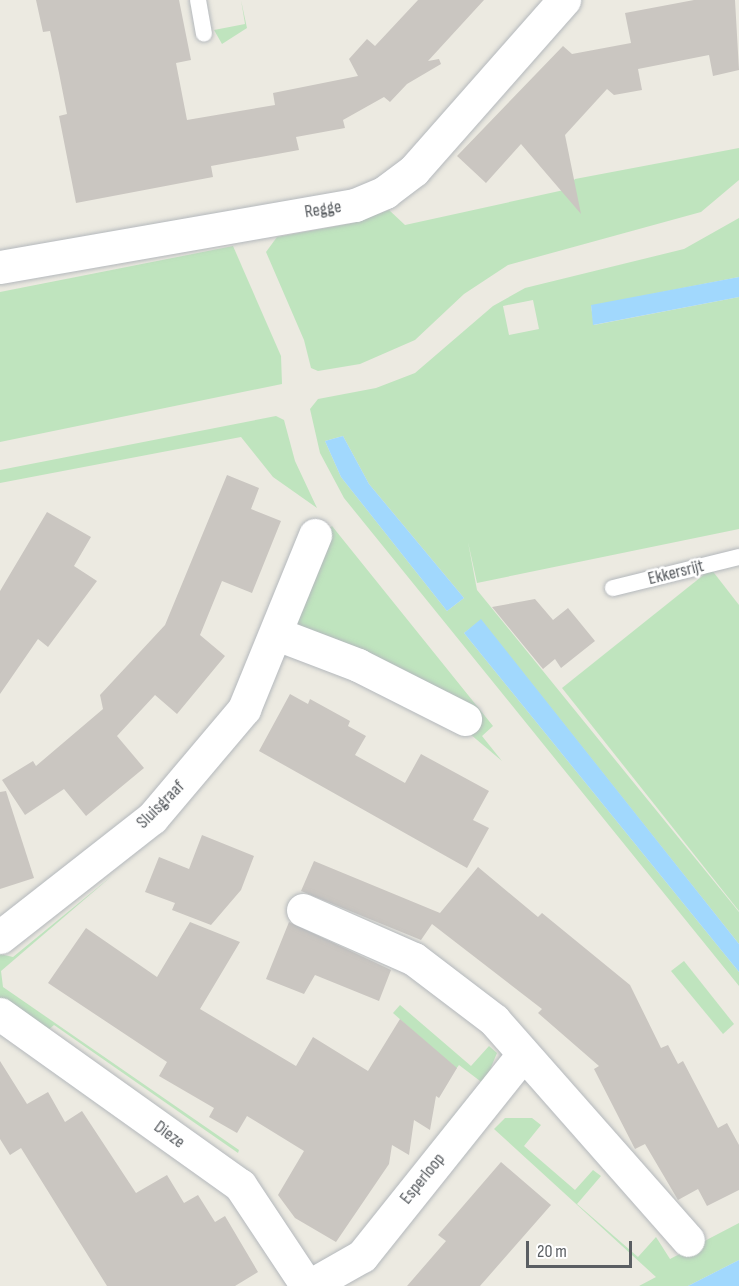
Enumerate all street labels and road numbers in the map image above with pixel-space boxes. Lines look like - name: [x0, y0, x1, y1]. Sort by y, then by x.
- street label: Regge: [303, 196, 343, 224]
- street label: Ekkersrijt: [646, 556, 706, 590]
- street label: Sluisgraaf: [132, 776, 190, 834]
- street label: Dieze: [149, 1117, 189, 1153]
- street label: Esperloop: [396, 1149, 450, 1209]

